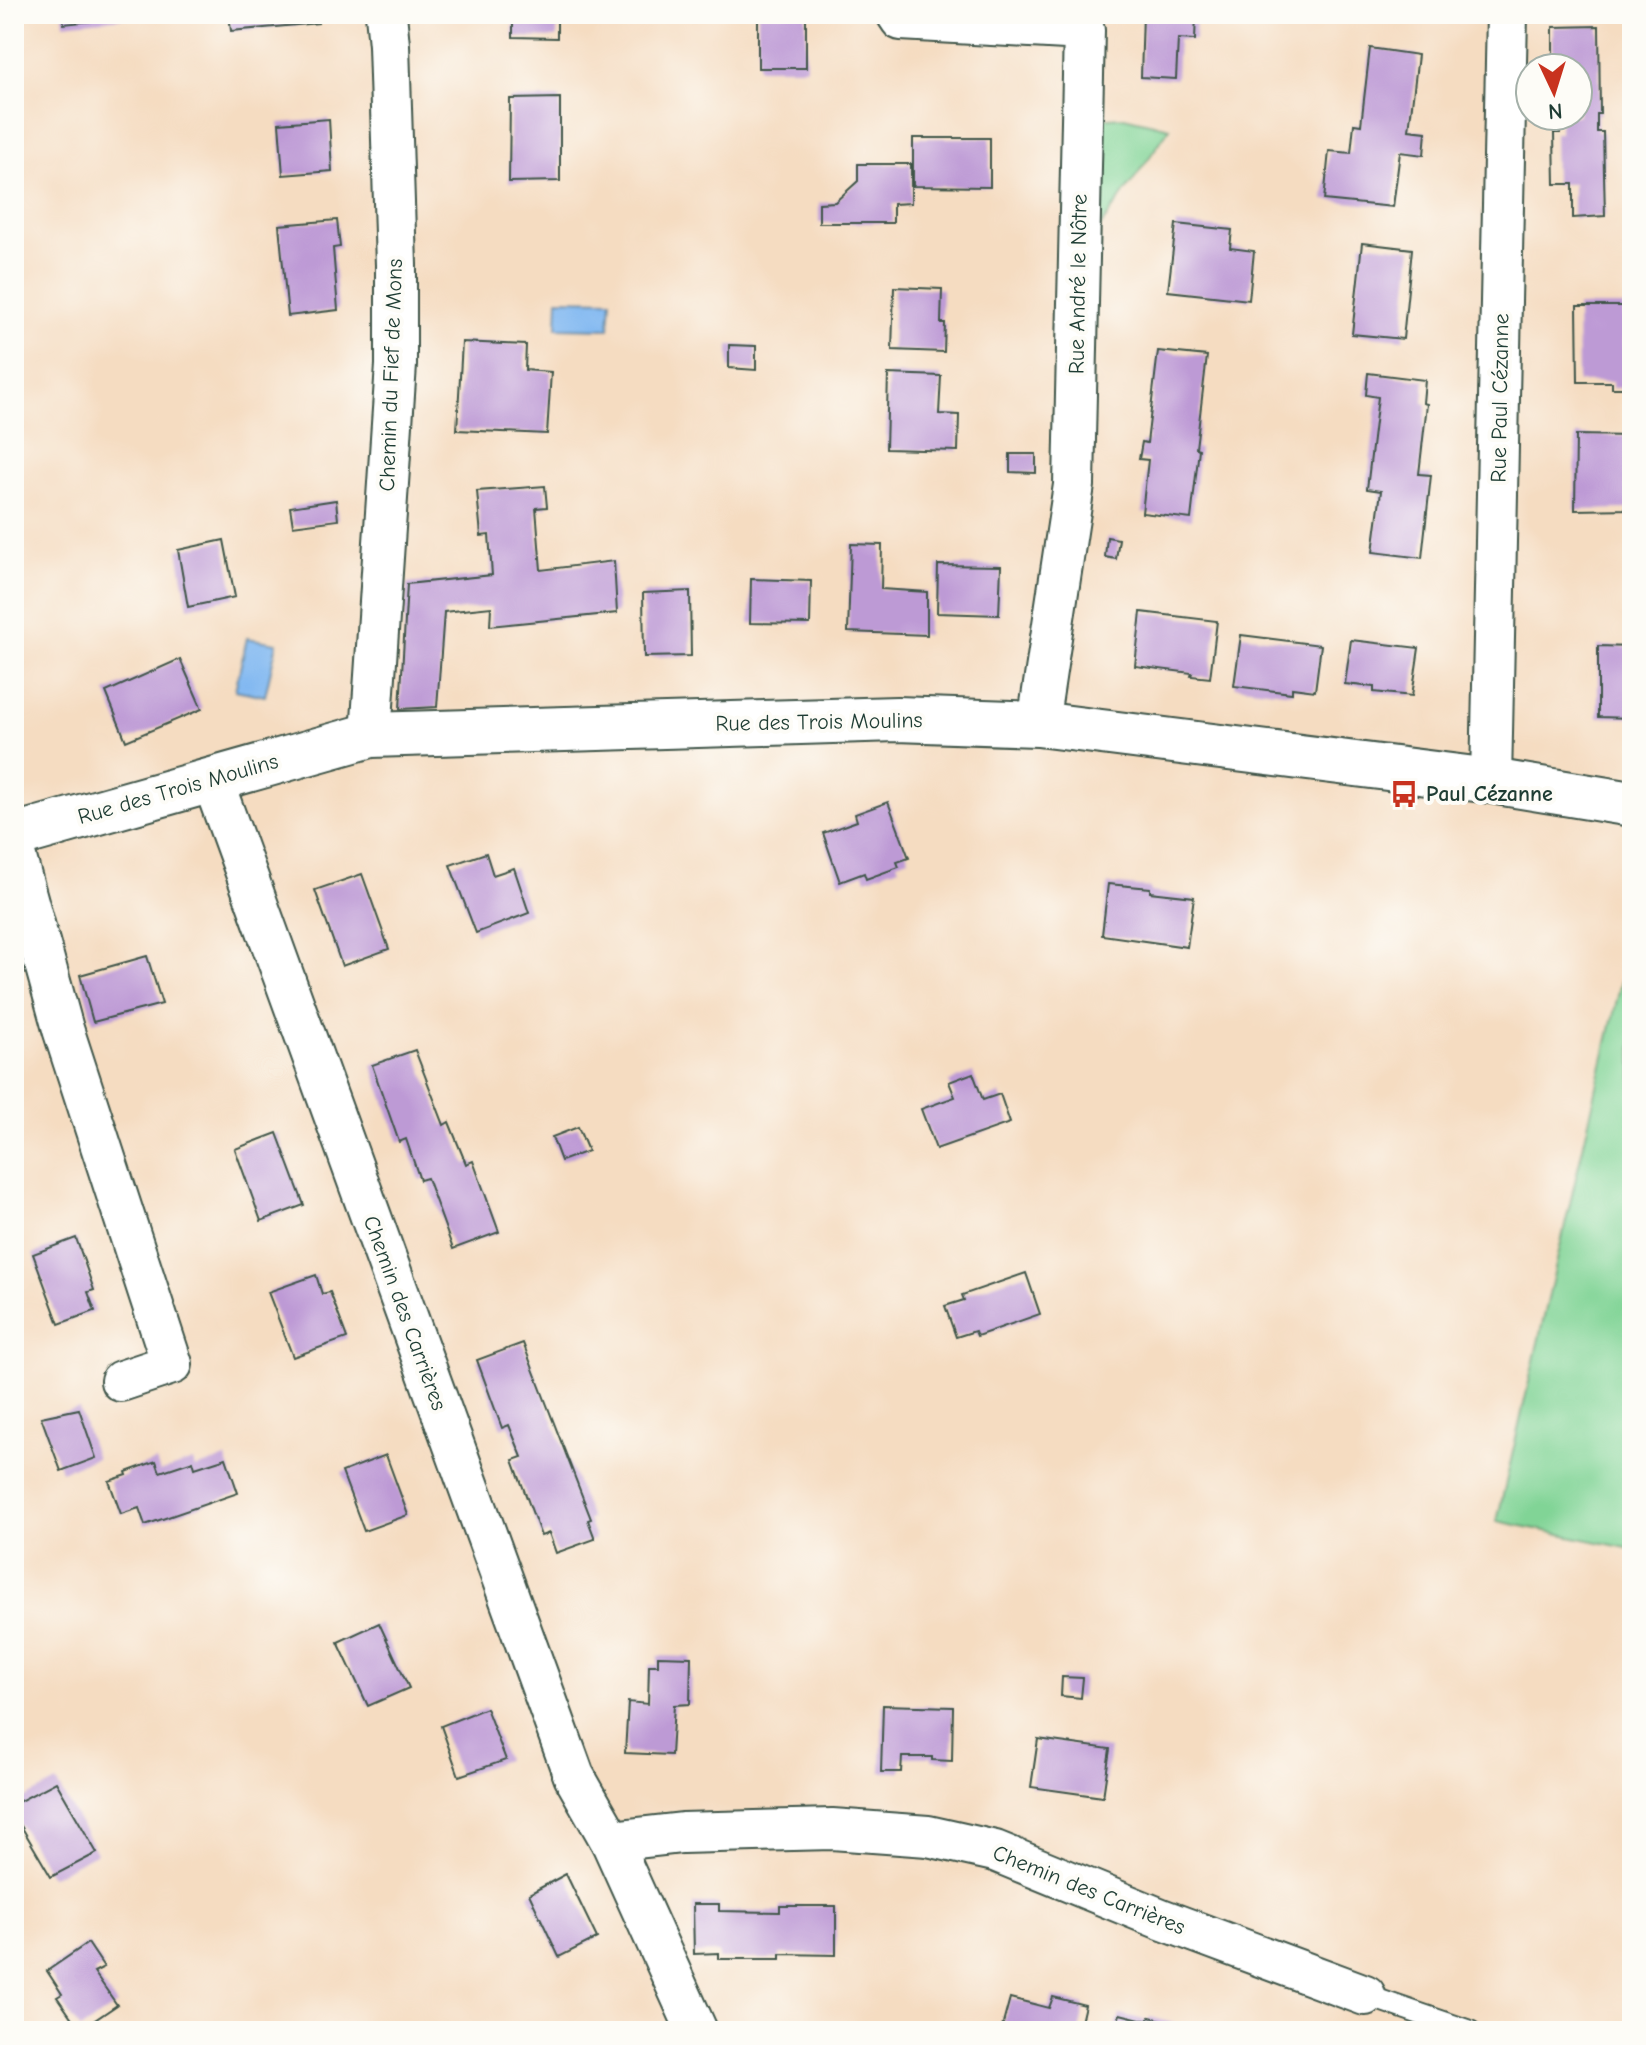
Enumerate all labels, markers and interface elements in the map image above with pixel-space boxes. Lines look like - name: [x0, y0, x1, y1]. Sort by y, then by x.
- north arrow: [1514, 52, 1594, 132]
- text: N: [1547, 97, 1563, 124]
- street label: Rue André le Nôtre: [1063, 194, 1093, 374]
- street label: Chemin du Fief de Mons: [374, 258, 408, 492]
- street label: Rue Paul Cézanne: [1486, 313, 1514, 483]
- street label: Rue des Trois Moulins: [715, 707, 923, 737]
- street label: Rue des Trois Moulins: [75, 748, 281, 830]
- bus stop icon: Paul Cézanne: [1389, 779, 1419, 809]
- place label: Paul Cézanne: [1426, 781, 1553, 807]
- street label: Chemin des Carrières: [358, 1212, 452, 1414]
- street label: Chemin des Carrières: [989, 1840, 1189, 1940]

